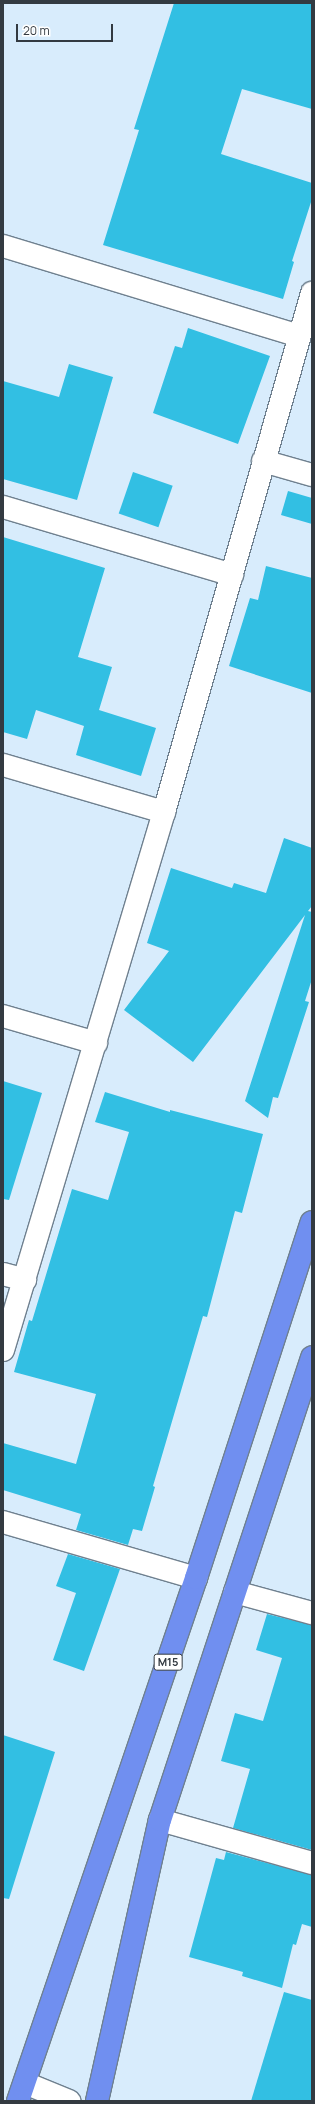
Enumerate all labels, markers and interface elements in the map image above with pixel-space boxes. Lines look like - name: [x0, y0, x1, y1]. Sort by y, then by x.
- scale bar: [18, 16, 115, 42]
- text: 20 m: [23, 22, 50, 39]
- road number: M15: [153, 1653, 183, 1671]

